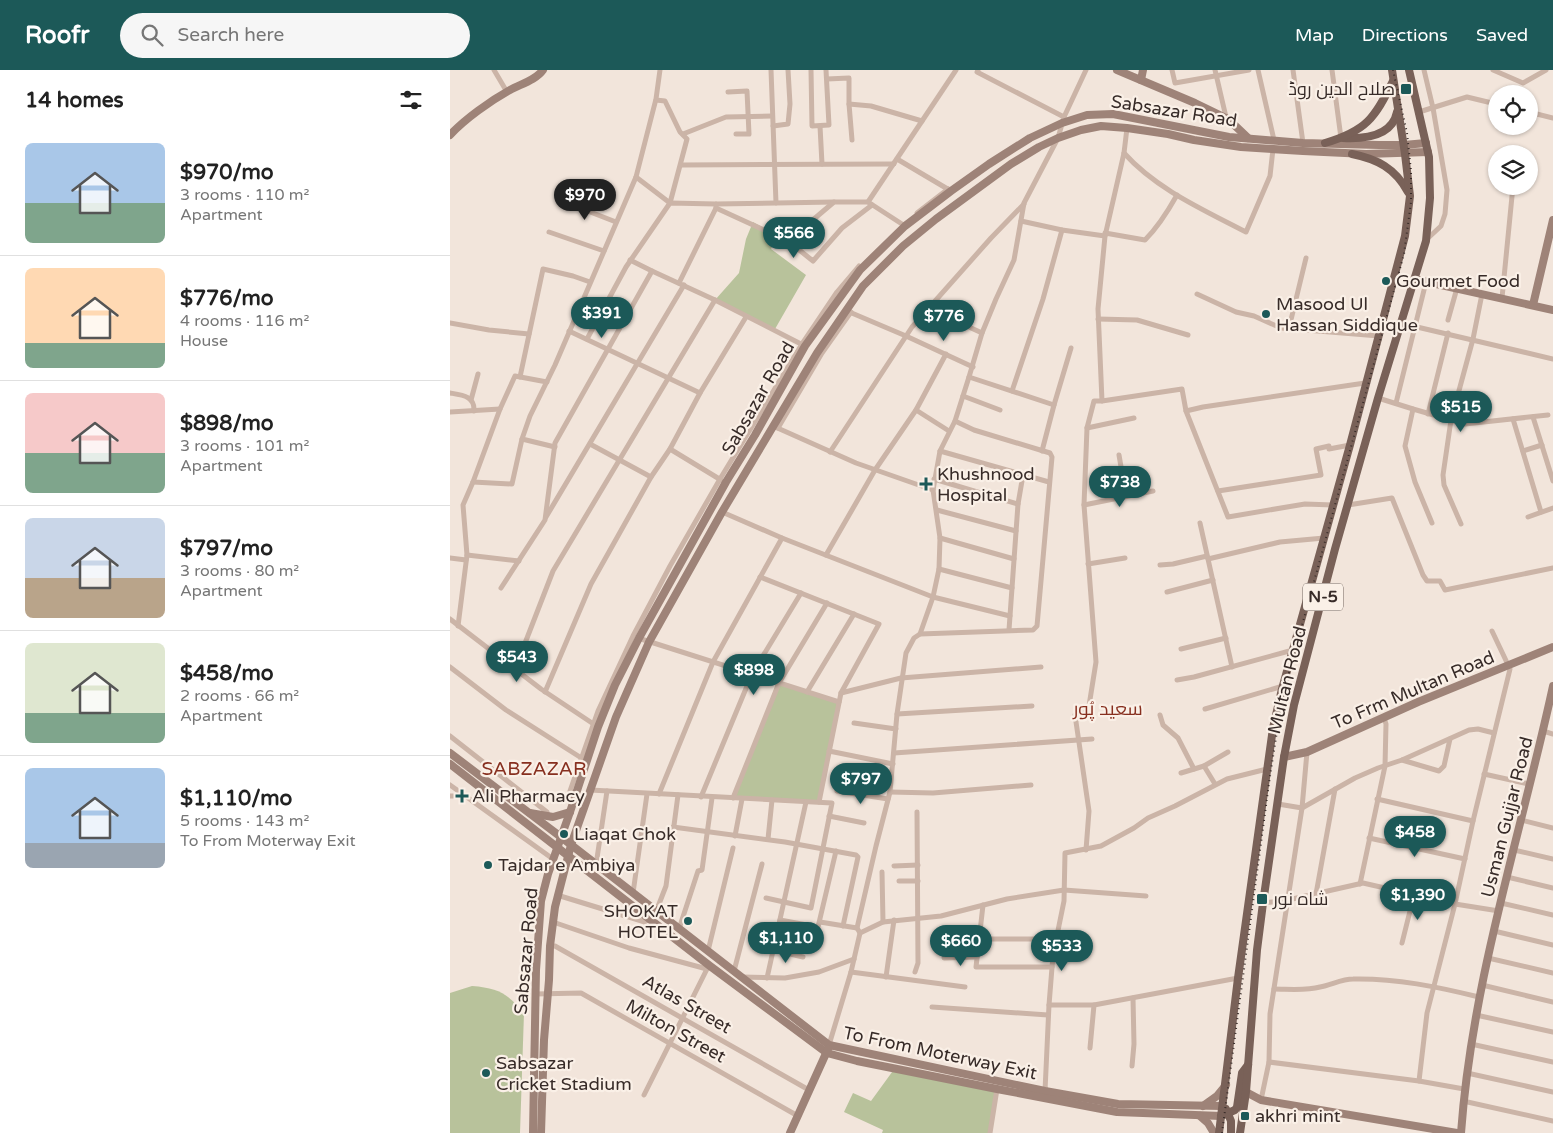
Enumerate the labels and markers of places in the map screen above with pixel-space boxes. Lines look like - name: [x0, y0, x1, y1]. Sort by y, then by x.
- place label: صلاح الدین روڈ: [1288, 78, 1395, 101]
- marker: صلاح الدین روڈ: [1399, 82, 1413, 96]
- pin: $970: [555, 178, 615, 221]
- pin: $566: [764, 216, 824, 259]
- place label: Gourmet Food: [1396, 270, 1520, 292]
- marker: Gourmet Food: [1380, 275, 1392, 287]
- place label: Masood Ul Hassan Siddique: [1276, 293, 1418, 336]
- pin: $391: [572, 296, 632, 339]
- pin: $776: [914, 300, 974, 342]
- marker: Masood Ul Hassan Siddique: [1260, 308, 1272, 320]
- pin: $515: [1431, 390, 1491, 433]
- place label: Khushnood Hospital: [937, 463, 1035, 506]
- pin: $738: [1090, 466, 1150, 508]
- marker: Khushnood Hospital: [919, 477, 933, 491]
- pin: $543: [487, 640, 547, 683]
- pin: $898: [724, 654, 784, 696]
- pin: $797: [831, 762, 891, 805]
- place label: Ali Pharmacy: [472, 785, 585, 807]
- marker: Ali Pharmacy: [456, 790, 468, 802]
- pin: $458: [1385, 816, 1445, 858]
- place label: Liaqat Chok: [574, 823, 676, 845]
- marker: Liaqat Chok: [558, 828, 570, 840]
- place label: Tajdar e Ambiya: [498, 854, 635, 876]
- marker: Tajdar e Ambiya: [482, 859, 494, 871]
- pin: $1,390: [1377, 878, 1459, 921]
- place label: شاہ نور: [1272, 888, 1328, 910]
- marker: شاہ نور: [1255, 892, 1269, 906]
- place label: SHOKAT HOTEL: [604, 900, 679, 943]
- marker: SHOKAT HOTEL: [682, 915, 694, 927]
- pin: $1,110: [745, 922, 827, 964]
- pin: $660: [931, 924, 991, 967]
- pin: $533: [1032, 930, 1092, 972]
- place label: Sabsazar Cricket Stadium: [496, 1052, 632, 1095]
- marker: Sabsazar Cricket Stadium: [480, 1067, 492, 1079]
- place label: akhri mint: [1255, 1105, 1341, 1127]
- marker: akhri mint: [1239, 1110, 1251, 1122]

